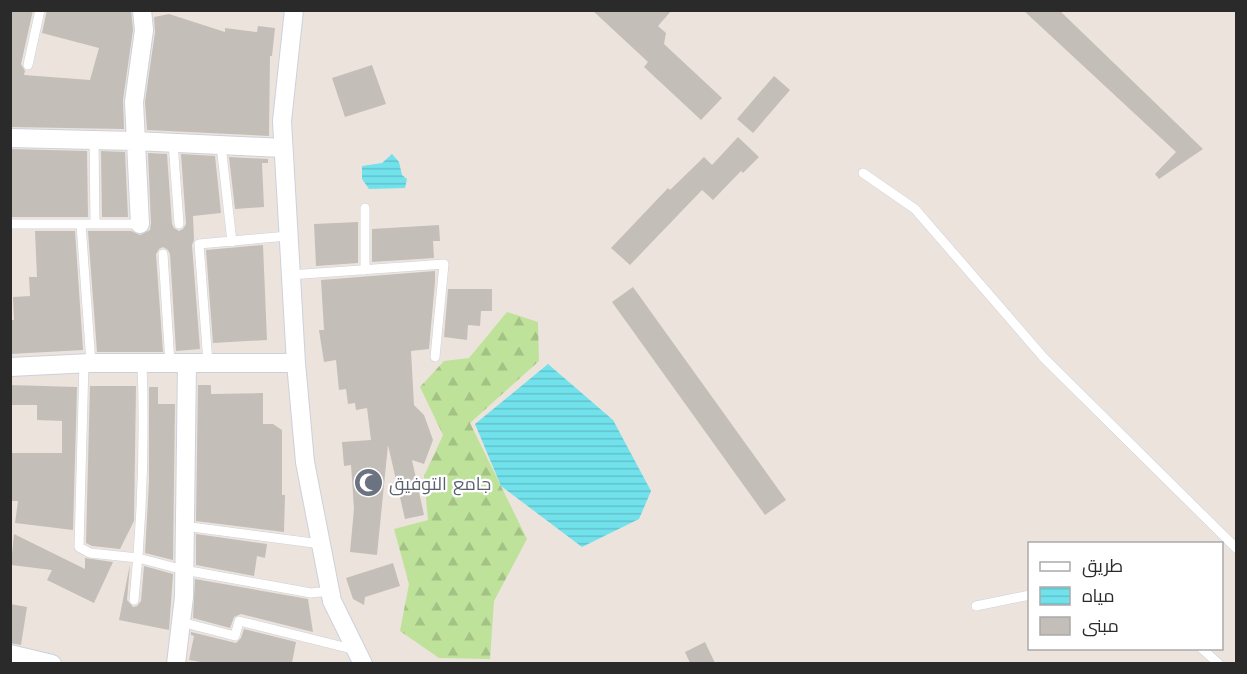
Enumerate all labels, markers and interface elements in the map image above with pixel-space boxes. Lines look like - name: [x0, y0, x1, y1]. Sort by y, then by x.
- mosque icon: جامع التوفيق: [352, 467, 384, 499]
- place label: جامع التوفيق: [389, 473, 491, 496]
- legend: [1028, 542, 1223, 650]
- text: طريق: [1082, 555, 1123, 578]
- text: مياه: [1082, 585, 1115, 606]
- text: مبنى: [1082, 615, 1119, 637]

